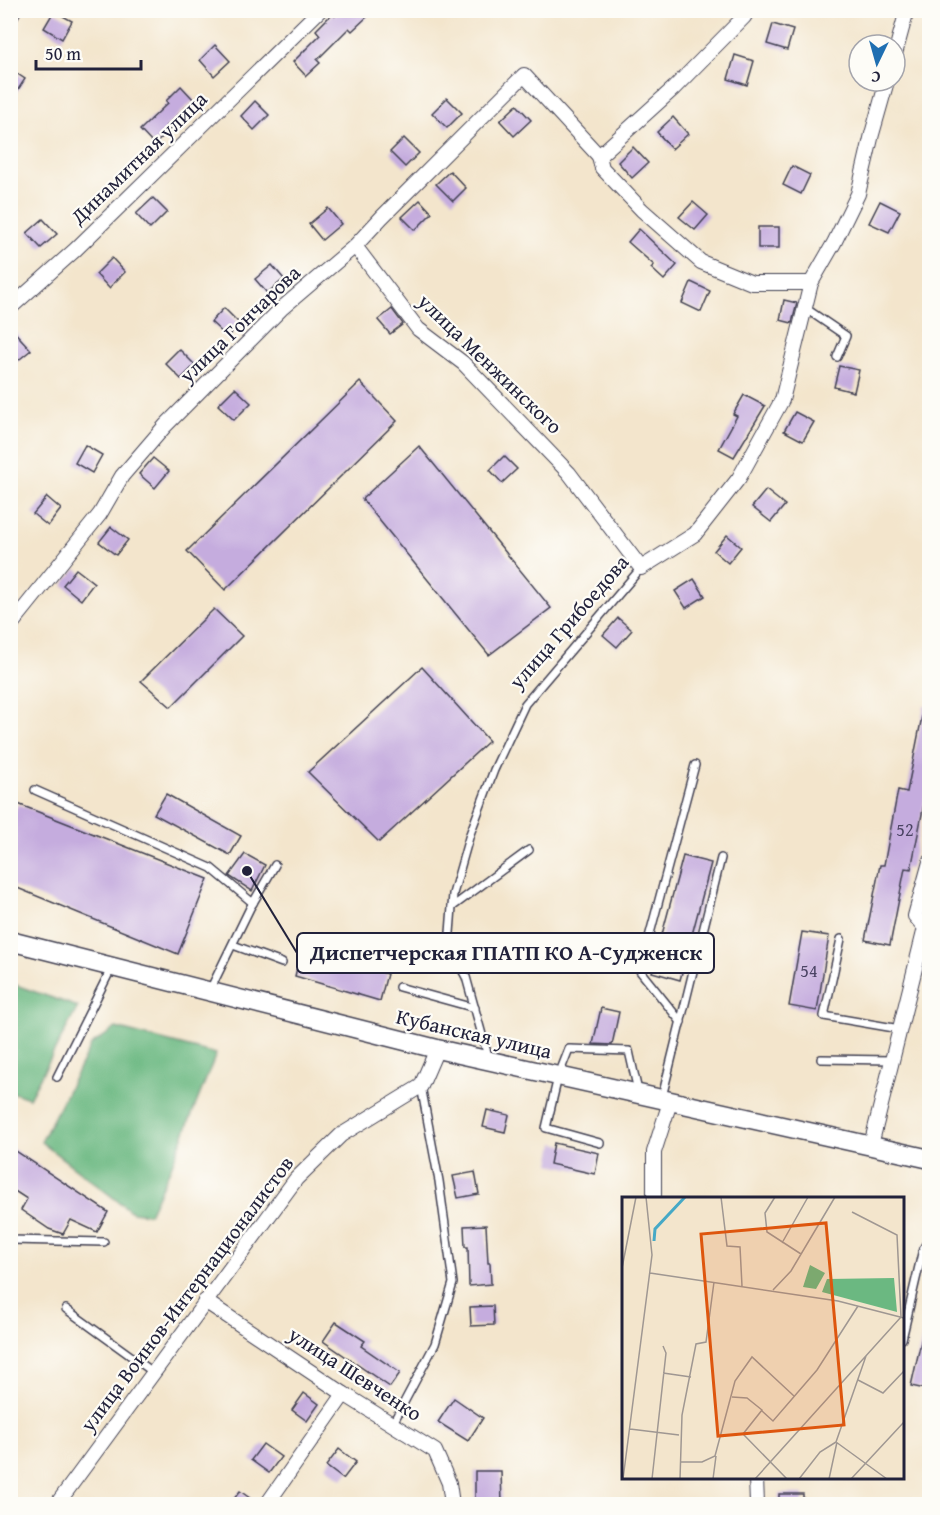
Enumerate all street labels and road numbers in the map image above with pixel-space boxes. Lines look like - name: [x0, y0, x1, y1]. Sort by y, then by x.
- street label: Динамитная улица: [62, 84, 214, 232]
- street label: улица Гончарова: [171, 258, 307, 390]
- street label: улица Менжинского: [410, 286, 570, 441]
- street label: улица Грибоедова: [501, 548, 636, 696]
- street label: Кубанская улица: [393, 1001, 555, 1066]
- street label: улица Воинов-Интернационалистов: [72, 1149, 301, 1439]
- street label: улица Шевченко: [281, 1318, 428, 1429]

